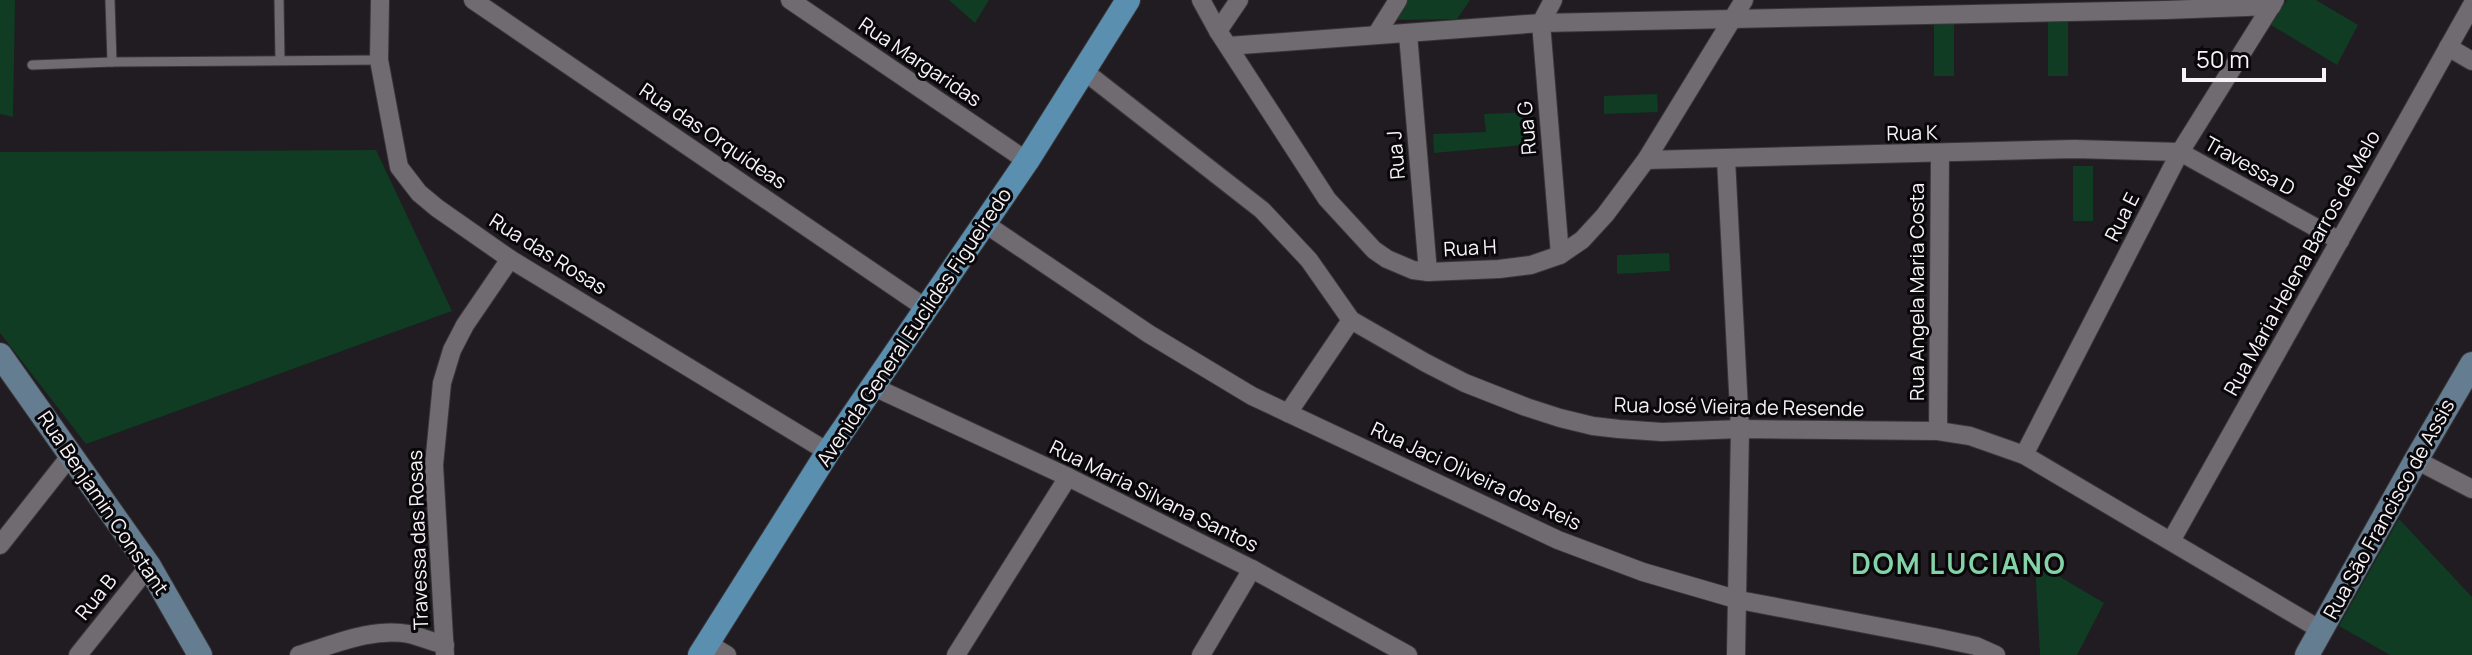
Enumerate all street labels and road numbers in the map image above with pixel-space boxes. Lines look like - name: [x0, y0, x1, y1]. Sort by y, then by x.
- street label: Rua Margaridas: [854, 11, 987, 113]
- street label: Rua das Orquídeas: [634, 76, 792, 195]
- street label: Rua G: [1511, 100, 1542, 156]
- street label: Rua K: [1886, 119, 1938, 146]
- street label: Rua Maria Helena Barros de Melo: [2217, 125, 2386, 400]
- street label: Rua J: [1380, 130, 1411, 181]
- street label: Travessa D: [2200, 130, 2300, 201]
- street label: Avenida General Euclides Figueiredo: [810, 182, 1017, 471]
- street label: Rua Angela Maria Costa: [1903, 183, 1930, 401]
- street label: Rua E: [2098, 188, 2145, 246]
- street label: Rua das Rosas: [484, 207, 612, 300]
- street label: Rua H: [1443, 233, 1497, 262]
- street label: Rua José Vieira de Resende: [1614, 391, 1864, 422]
- street label: Rua São Francisco de Assis: [2317, 394, 2460, 624]
- street label: Rua Benjamin Constant: [33, 407, 173, 599]
- street label: Rua Jaci Oliveira dos Reis: [1367, 415, 1586, 536]
- street label: Rua Maria Silvana Santos: [1045, 433, 1263, 558]
- street label: Travessa das Rosas: [401, 450, 434, 630]
- street label: Rua B: [70, 569, 122, 625]

